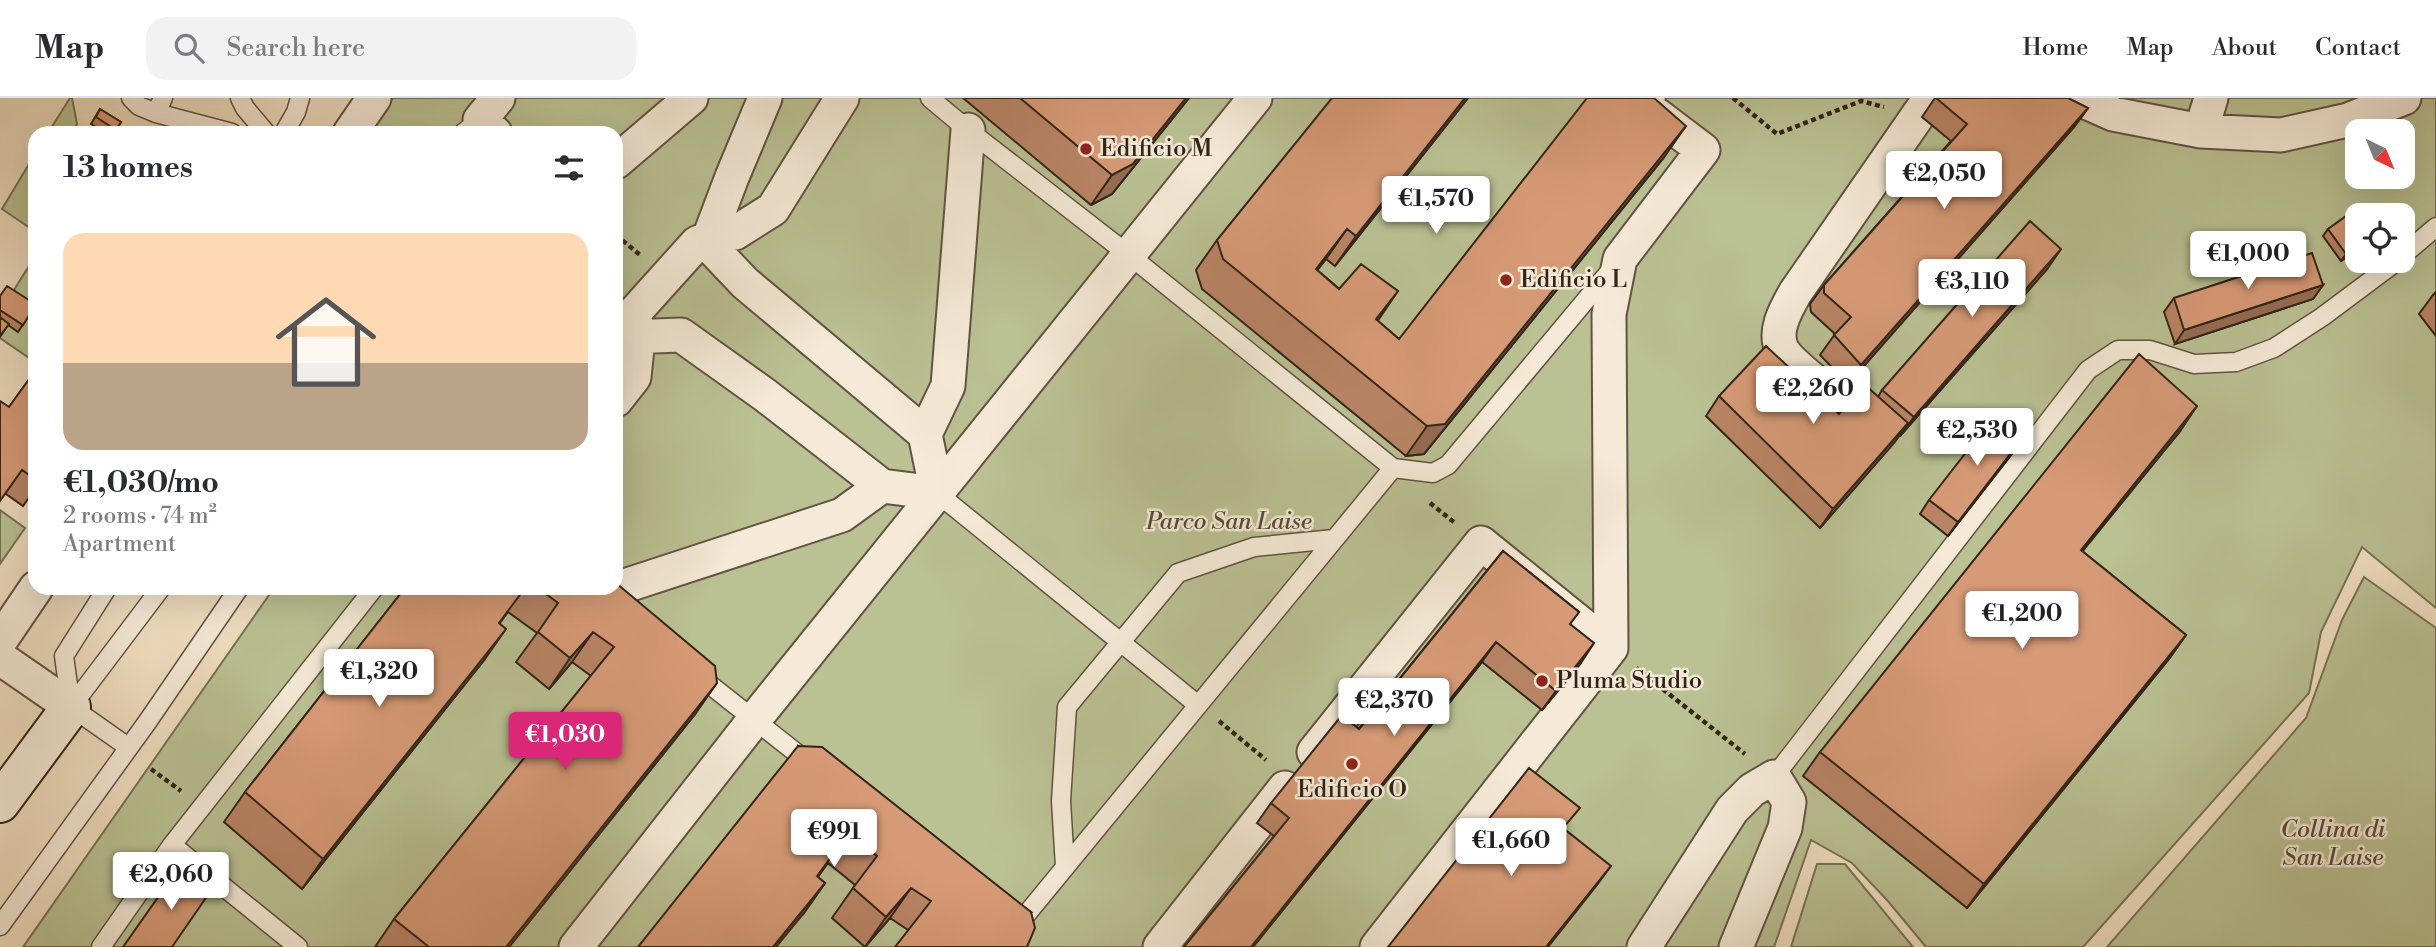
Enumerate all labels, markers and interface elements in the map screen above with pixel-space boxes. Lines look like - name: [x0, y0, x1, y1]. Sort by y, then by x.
- search box: [146, 17, 636, 80]
- text: Map: [35, 28, 104, 69]
- icon: search: [170, 29, 208, 67]
- text: Search here: [226, 32, 365, 64]
- text: Home: [2023, 33, 2088, 63]
- text: Map: [2126, 33, 2174, 63]
- text: About: [2212, 33, 2277, 63]
- text: Contact: [2315, 33, 2401, 63]
- north arrow: [2345, 119, 2415, 189]
- map controls: [2345, 119, 2415, 273]
- place label: Edificio M: [1100, 134, 1213, 164]
- marker: Edificio M: [1078, 141, 1094, 157]
- text: 13 homes: [63, 149, 193, 187]
- icon: filters: [550, 149, 588, 187]
- pin: €2,050: [1887, 152, 2001, 211]
- text: €2,050: [1902, 160, 1986, 188]
- pin: €1,570: [1379, 176, 1493, 236]
- text: €1,570: [1398, 185, 1474, 213]
- button: locate: [2345, 203, 2415, 273]
- pin: €1,000: [2191, 232, 2305, 291]
- text: €1,000: [2206, 240, 2290, 268]
- pin: €3,110: [1915, 260, 2029, 319]
- place label: Edificio L: [1520, 265, 1627, 295]
- text: €3,110: [1935, 268, 2009, 296]
- marker: Edificio L: [1498, 272, 1514, 288]
- icon: home: [263, 279, 389, 405]
- pin: €2,260: [1756, 366, 1870, 426]
- text: €2,260: [1772, 375, 1854, 403]
- pin: €2,530: [1920, 408, 2034, 468]
- text: €2,530: [1936, 417, 2018, 445]
- text: €1,030/mo: [63, 464, 219, 502]
- text: 2 rooms · 74 m²: [63, 502, 217, 530]
- park label: Parco San Laise: [1145, 507, 1312, 537]
- text: Apartment: [63, 530, 176, 558]
- pin: €1,200: [1965, 592, 2079, 651]
- text: €1,200: [1981, 600, 2063, 628]
- pin: €1,320: [322, 650, 436, 709]
- text: €1,320: [340, 658, 418, 686]
- place label: Pluma Studio: [1556, 666, 1702, 696]
- marker: Pluma Studio: [1534, 673, 1550, 689]
- pin: €2,370: [1337, 678, 1451, 738]
- text: €2,370: [1354, 687, 1434, 715]
- pin: €1,030: [508, 712, 622, 772]
- text: €1,030: [525, 721, 605, 749]
- marker: Edificio O: [1344, 756, 1360, 772]
- place label: Edificio O: [1297, 775, 1407, 805]
- pin: €991: [793, 810, 875, 869]
- park label: Collina di San Laise: [2281, 815, 2386, 873]
- text: €991: [807, 818, 861, 846]
- pin: €1,660: [1454, 818, 1568, 878]
- text: €1,660: [1471, 827, 1551, 855]
- pin: €2,060: [114, 852, 228, 912]
- text: €2,060: [129, 861, 213, 889]

